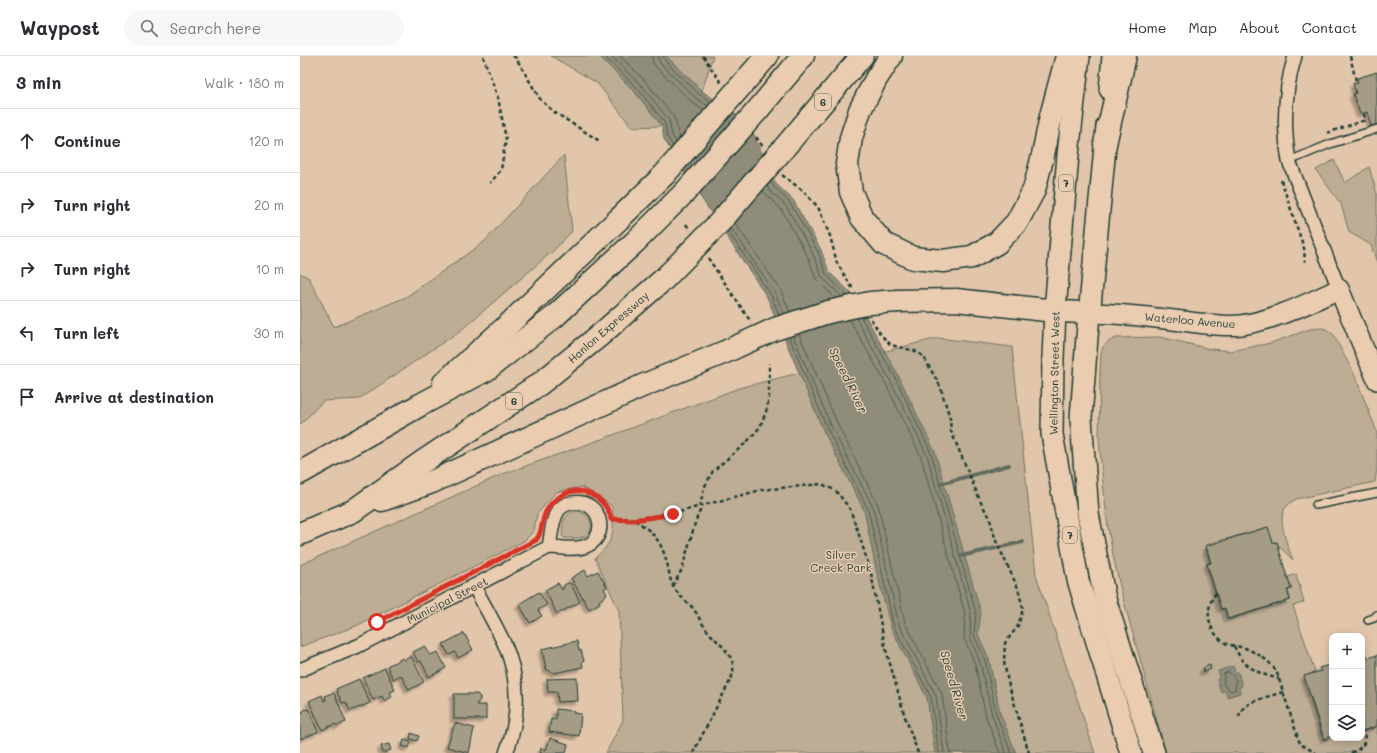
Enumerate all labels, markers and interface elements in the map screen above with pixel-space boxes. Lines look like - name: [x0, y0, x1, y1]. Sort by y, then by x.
- search box: [124, 10, 404, 46]
- text: Waypost: [20, 15, 100, 40]
- icon: search: [138, 17, 160, 39]
- text: Search here: [170, 18, 261, 38]
- text: Home: [1128, 18, 1166, 37]
- text: Map: [1188, 18, 1217, 37]
- text: About: [1239, 18, 1280, 37]
- text: Contact: [1302, 18, 1357, 37]
- text: 3 min: [16, 71, 61, 93]
- text: Walk · 180 m: [204, 74, 284, 91]
- road number: 6: [815, 94, 831, 110]
- icon: ahead: [16, 130, 38, 152]
- text: Continue: [54, 131, 121, 151]
- text: 120 m: [248, 132, 284, 149]
- road number: 7: [1059, 175, 1073, 191]
- icon: right: [16, 194, 38, 216]
- text: Turn right: [54, 195, 131, 215]
- text: 20 m: [254, 196, 284, 213]
- icon: right: [16, 258, 38, 280]
- text: Turn right: [54, 259, 131, 279]
- text: 10 m: [256, 260, 284, 277]
- street label: Hanlon Expressway: [564, 288, 652, 366]
- street label: Waterloo Avenue: [1144, 309, 1236, 331]
- street label: Wellington Street West: [1045, 311, 1063, 435]
- icon: left: [16, 322, 38, 344]
- text: Turn left: [54, 323, 119, 343]
- text: 30 m: [254, 324, 284, 341]
- water label: Speed River: [826, 344, 872, 416]
- icon: arrive: [16, 386, 38, 408]
- text: Arrive at destination: [54, 387, 214, 407]
- road number: 6: [506, 393, 522, 409]
- route end: [664, 505, 682, 523]
- road number: 7: [1063, 527, 1077, 543]
- park label: Silver Creek Park: [810, 547, 872, 575]
- street label: Municipal Street: [404, 573, 490, 627]
- route start: [368, 613, 386, 631]
- map controls: [1329, 633, 1365, 741]
- button: +: [1329, 633, 1365, 669]
- water label: Speed River: [937, 648, 973, 722]
- button: −: [1329, 669, 1365, 705]
- button: layers: [1329, 705, 1365, 741]

